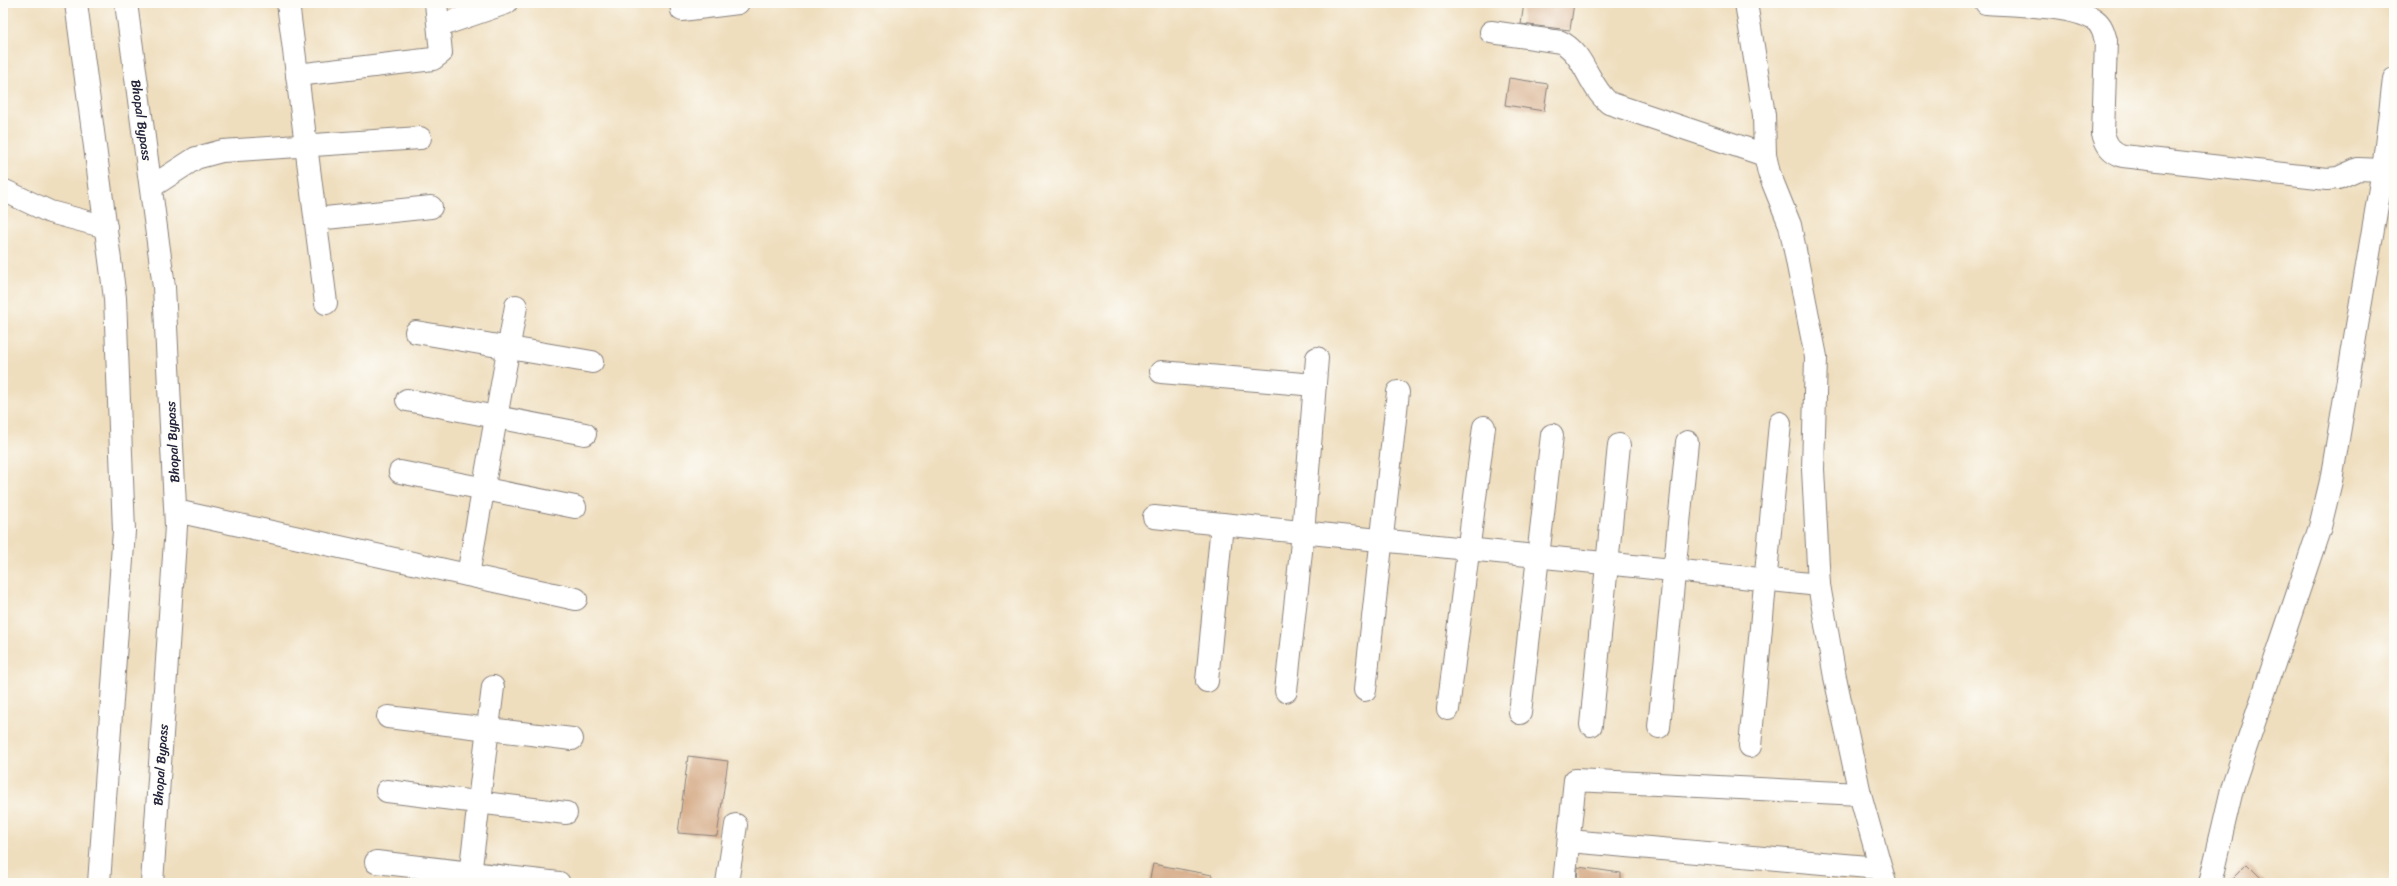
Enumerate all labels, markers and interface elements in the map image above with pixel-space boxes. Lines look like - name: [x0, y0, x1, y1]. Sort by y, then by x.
- street label: Bhopal Bypass: [124, 78, 159, 163]
- street label: Bhopal Bypass: [159, 400, 186, 483]
- street label: Bhopal Bypass: [146, 722, 175, 807]

